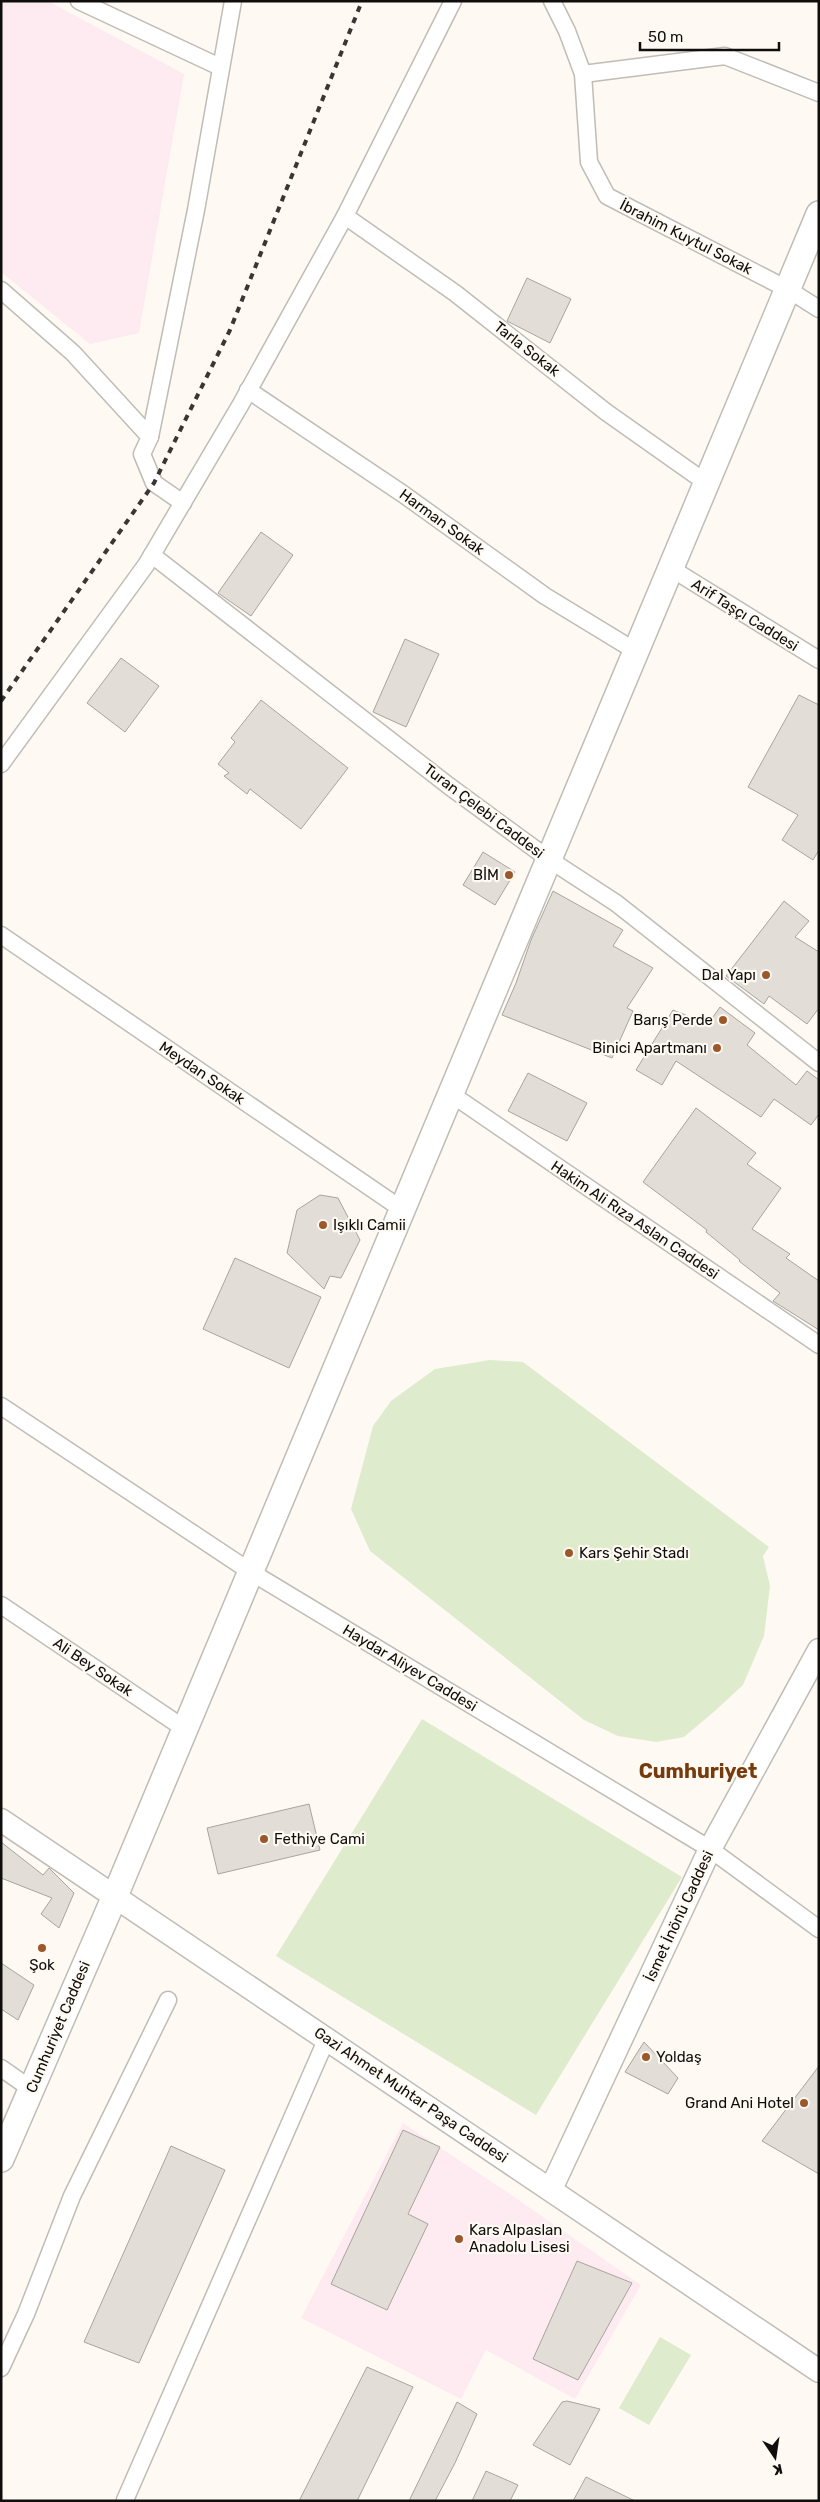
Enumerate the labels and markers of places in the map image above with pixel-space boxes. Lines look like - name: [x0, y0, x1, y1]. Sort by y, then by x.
- place label: BİM: [473, 866, 499, 884]
- marker: BİM: [503, 869, 515, 881]
- place label: Dal Yapı: [701, 966, 756, 984]
- marker: Dal Yapı: [760, 969, 772, 981]
- place label: Barış Perde: [633, 1011, 713, 1029]
- marker: Barış Perde: [717, 1014, 729, 1026]
- place label: Binici Apartmanı: [592, 1039, 707, 1057]
- marker: Binici Apartmanı: [711, 1042, 723, 1054]
- place label: Işıklı Camii: [333, 1216, 406, 1234]
- marker: Işıklı Camii: [317, 1219, 329, 1231]
- place label: Kars Şehir Stadı: [579, 1544, 689, 1562]
- marker: Kars Şehir Stadı: [563, 1547, 575, 1559]
- place label: Fethiye Cami: [274, 1830, 365, 1848]
- marker: Fethiye Cami: [258, 1833, 270, 1845]
- marker: Şok: [36, 1942, 48, 1954]
- place label: Şok: [29, 1956, 55, 1974]
- place label: Yoldaş: [656, 2048, 702, 2066]
- marker: Yoldaş: [640, 2051, 652, 2063]
- place label: Grand Ani Hotel: [685, 2094, 794, 2112]
- marker: Grand Ani Hotel: [798, 2097, 810, 2109]
- place label: Kars Alpaslan Anadolu Lisesi: [469, 2221, 570, 2256]
- marker: Kars Alpaslan Anadolu Lisesi: [453, 2233, 465, 2245]

